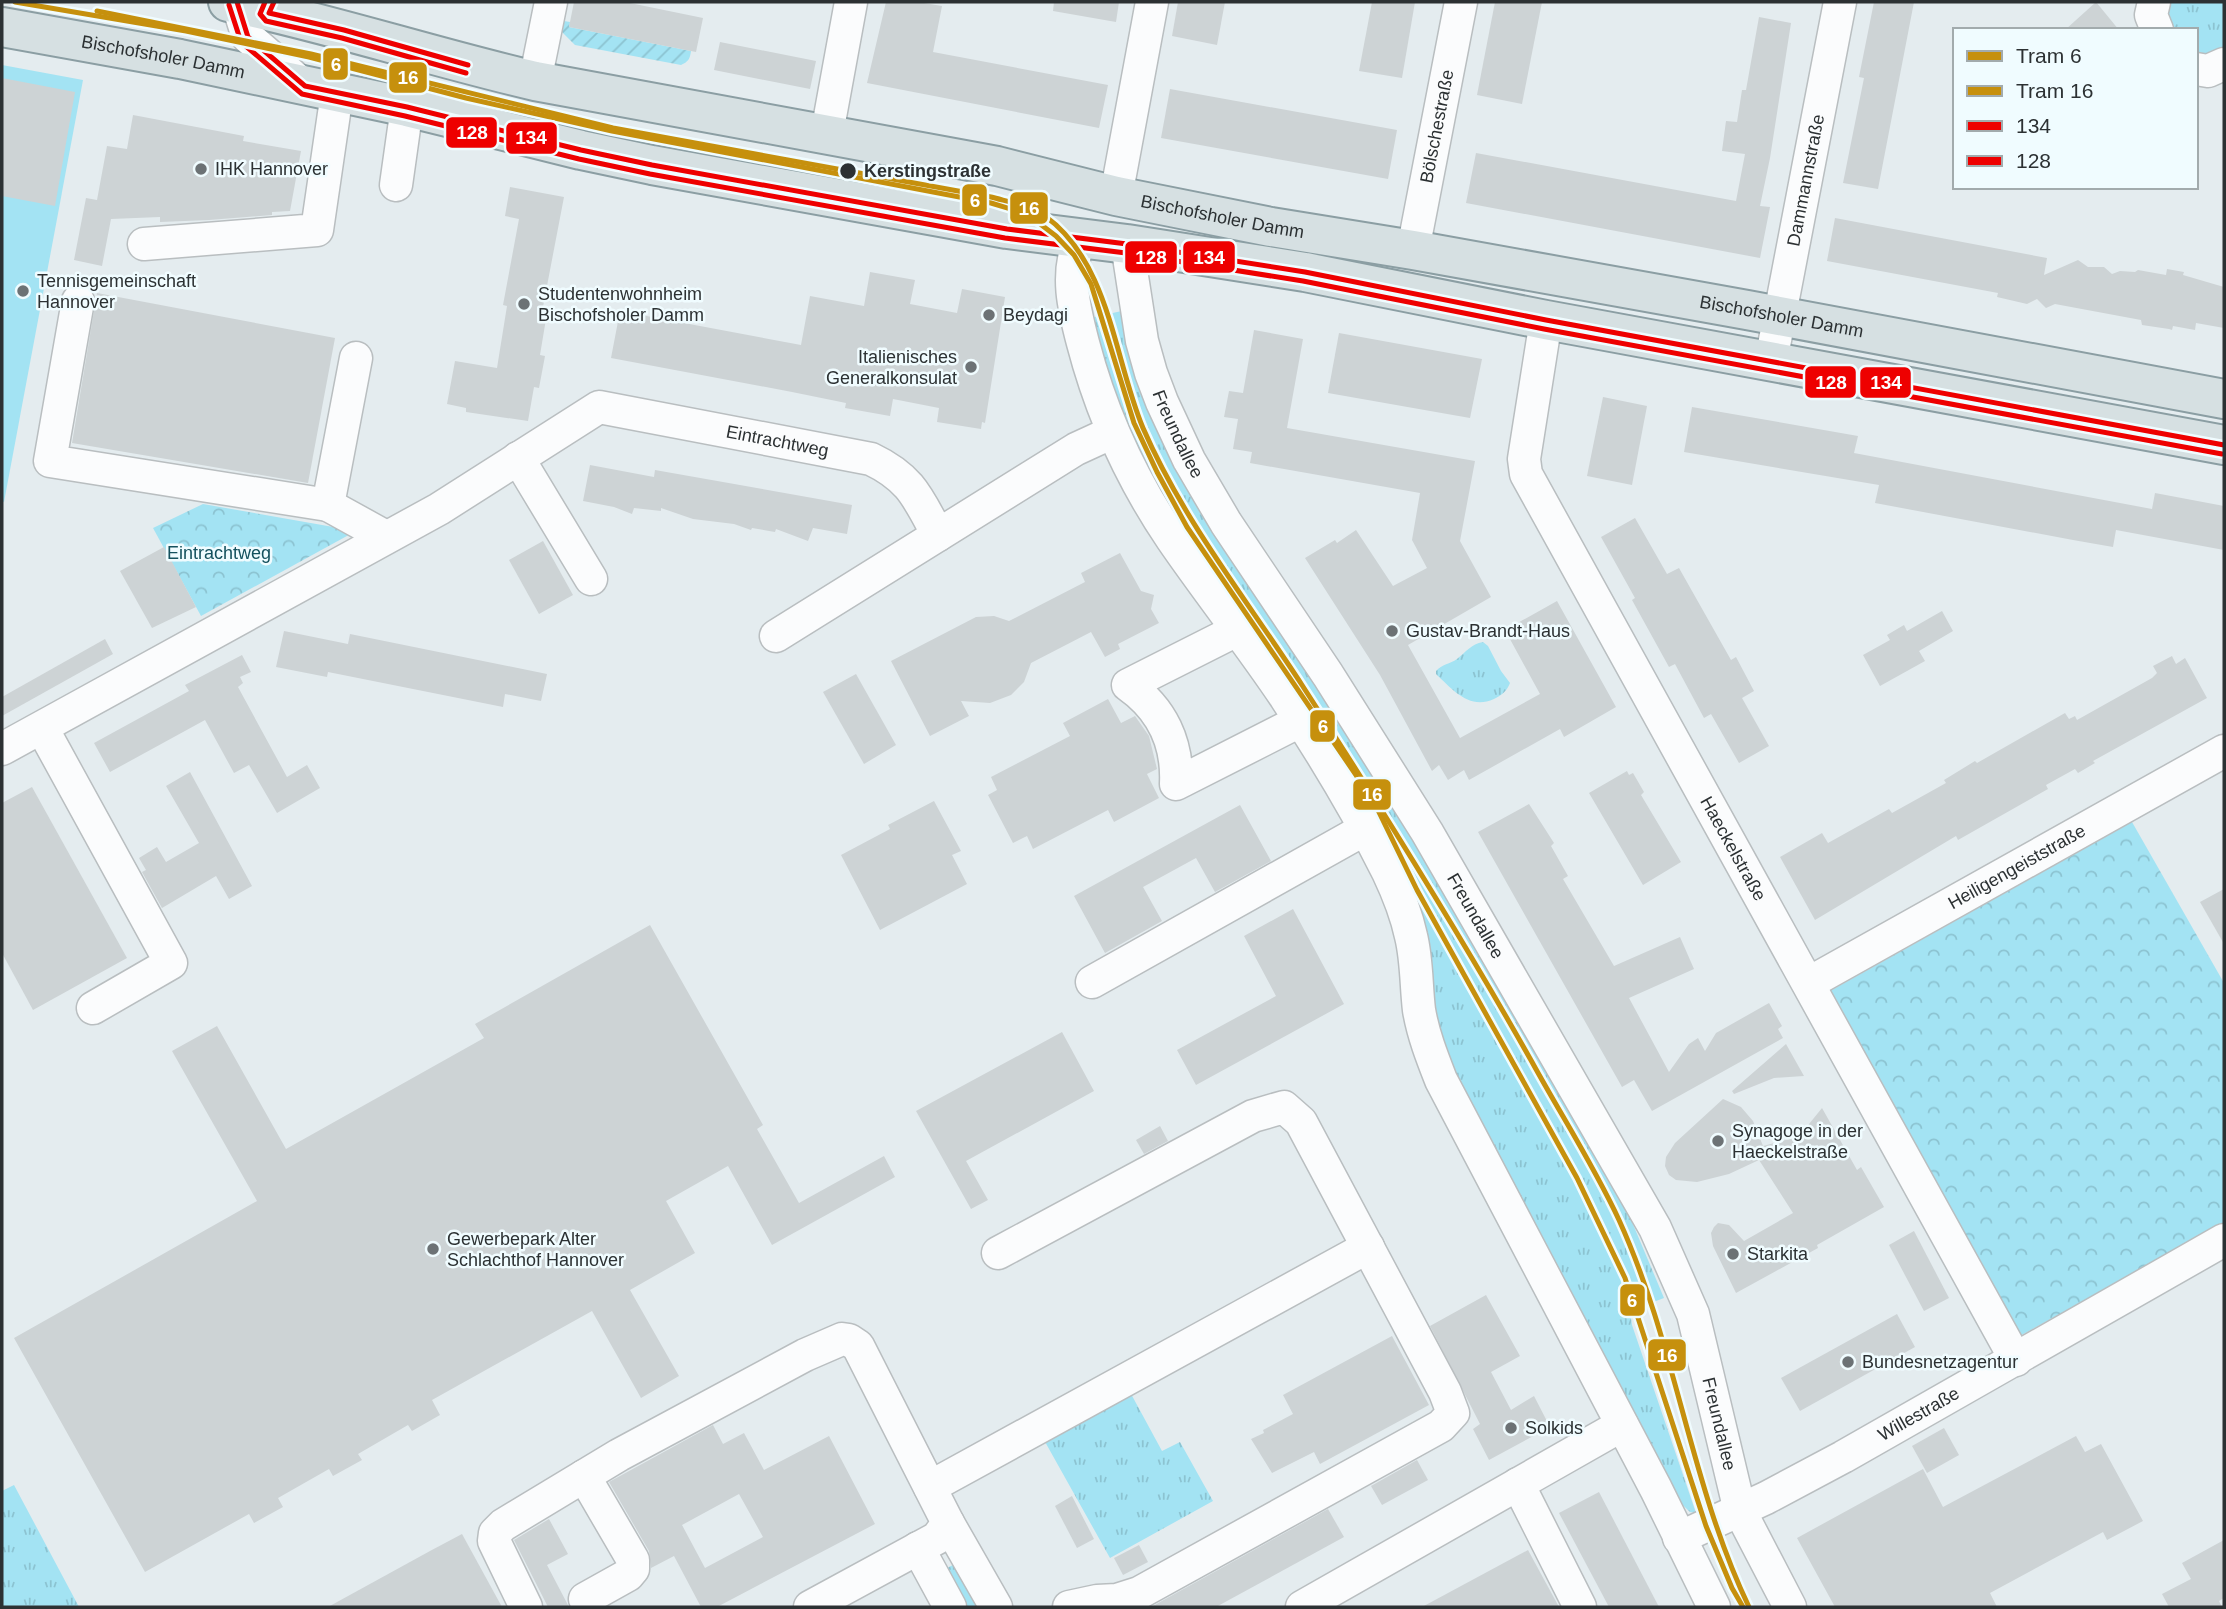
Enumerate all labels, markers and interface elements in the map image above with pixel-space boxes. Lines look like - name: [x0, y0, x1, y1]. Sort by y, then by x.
- legend: [1953, 28, 2198, 189]
- street label: Bischofsholer Damm: [80, 31, 247, 82]
- text: Tram 6: [2016, 44, 2082, 67]
- line badge: 6: [322, 47, 349, 81]
- text: 6: [331, 54, 341, 75]
- line badge: 16: [388, 61, 428, 94]
- text: 16: [397, 67, 419, 88]
- street label: Bölschestraße: [1416, 68, 1458, 185]
- text: Tram 16: [2016, 79, 2093, 102]
- street label: Dammannstraße: [1783, 113, 1828, 248]
- text: 134: [2016, 114, 2051, 137]
- line badge: 128: [445, 116, 498, 149]
- line badge: 134: [505, 121, 558, 155]
- text: 128: [456, 122, 488, 143]
- text: 134: [515, 127, 547, 148]
- text: 128: [2016, 149, 2051, 172]
- place label: IHK Hannover: [215, 159, 328, 179]
- marker: IHK Hannover: [193, 161, 209, 177]
- marker: Kerstingstraße: [838, 161, 858, 181]
- place label: Kerstingstraße: [864, 161, 991, 181]
- line badge: 6: [961, 183, 988, 217]
- text: 6: [970, 190, 980, 211]
- line badge: 16: [1009, 191, 1049, 225]
- street label: Bischofsholer Damm: [1139, 191, 1306, 242]
- text: 16: [1018, 198, 1040, 219]
- line badge: 128: [1124, 240, 1178, 274]
- line badge: 134: [1182, 240, 1236, 274]
- text: 128: [1135, 247, 1167, 268]
- text: 134: [1193, 247, 1225, 268]
- place label: Tennisgemeinschaft Hannover: [37, 271, 196, 312]
- marker: Tennisgemeinschaft Hannover: [15, 283, 31, 299]
- place label: Studentenwohnheim Bischofsholer Damm: [538, 284, 704, 325]
- street label: Bischofsholer Damm: [1698, 292, 1865, 342]
- marker: Studentenwohnheim Bischofsholer Damm: [516, 296, 532, 312]
- place label: Beydagi: [1003, 305, 1068, 325]
- marker: Beydagi: [981, 307, 997, 323]
- place label: Italienisches Generalkonsulat: [826, 347, 957, 388]
- marker: Italienisches Generalkonsulat: [963, 359, 979, 375]
- line badge: 128: [1804, 365, 1857, 399]
- line badge: 134: [1859, 366, 1912, 399]
- text: 128: [1815, 372, 1847, 393]
- text: 134: [1870, 372, 1902, 393]
- street label: Freundallee: [1148, 387, 1207, 482]
- street label: Eintrachtweg: [724, 422, 830, 461]
- park label: Eintrachtweg: [167, 543, 271, 563]
- place label: Gustav-Brandt-Haus: [1406, 621, 1570, 641]
- marker: Gustav-Brandt-Haus: [1384, 623, 1400, 639]
- line badge: 6: [1309, 709, 1336, 743]
- text: 6: [1318, 716, 1328, 737]
- line badge: 16: [1352, 778, 1392, 811]
- text: 16: [1361, 784, 1383, 805]
- street label: Haeckelstraße: [1696, 793, 1770, 904]
- street label: Heiligengeiststraße: [1945, 821, 2089, 913]
- street label: Freundallee: [1443, 870, 1508, 962]
- place label: Synagoge in der Haeckelstraße: [1732, 1121, 1863, 1162]
- marker: Synagoge in der Haeckelstraße: [1710, 1133, 1726, 1149]
- place label: Gewerbepark Alter Schlachthof Hannover: [447, 1229, 624, 1270]
- marker: Gewerbepark Alter Schlachthof Hannover: [425, 1241, 441, 1257]
- place label: Starkita: [1747, 1244, 1809, 1264]
- marker: Starkita: [1725, 1246, 1741, 1262]
- line badge: 6: [1619, 1283, 1646, 1317]
- text: 6: [1627, 1290, 1637, 1311]
- line badge: 16: [1647, 1338, 1687, 1372]
- text: 16: [1656, 1345, 1678, 1366]
- place label: Bundesnetzagentur: [1862, 1352, 2018, 1372]
- marker: Bundesnetzagentur: [1840, 1354, 1856, 1370]
- street label: Freundallee: [1698, 1375, 1740, 1472]
- street label: Willestraße: [1875, 1383, 1963, 1445]
- place label: Solkids: [1525, 1418, 1583, 1438]
- marker: Solkids: [1503, 1420, 1519, 1436]

